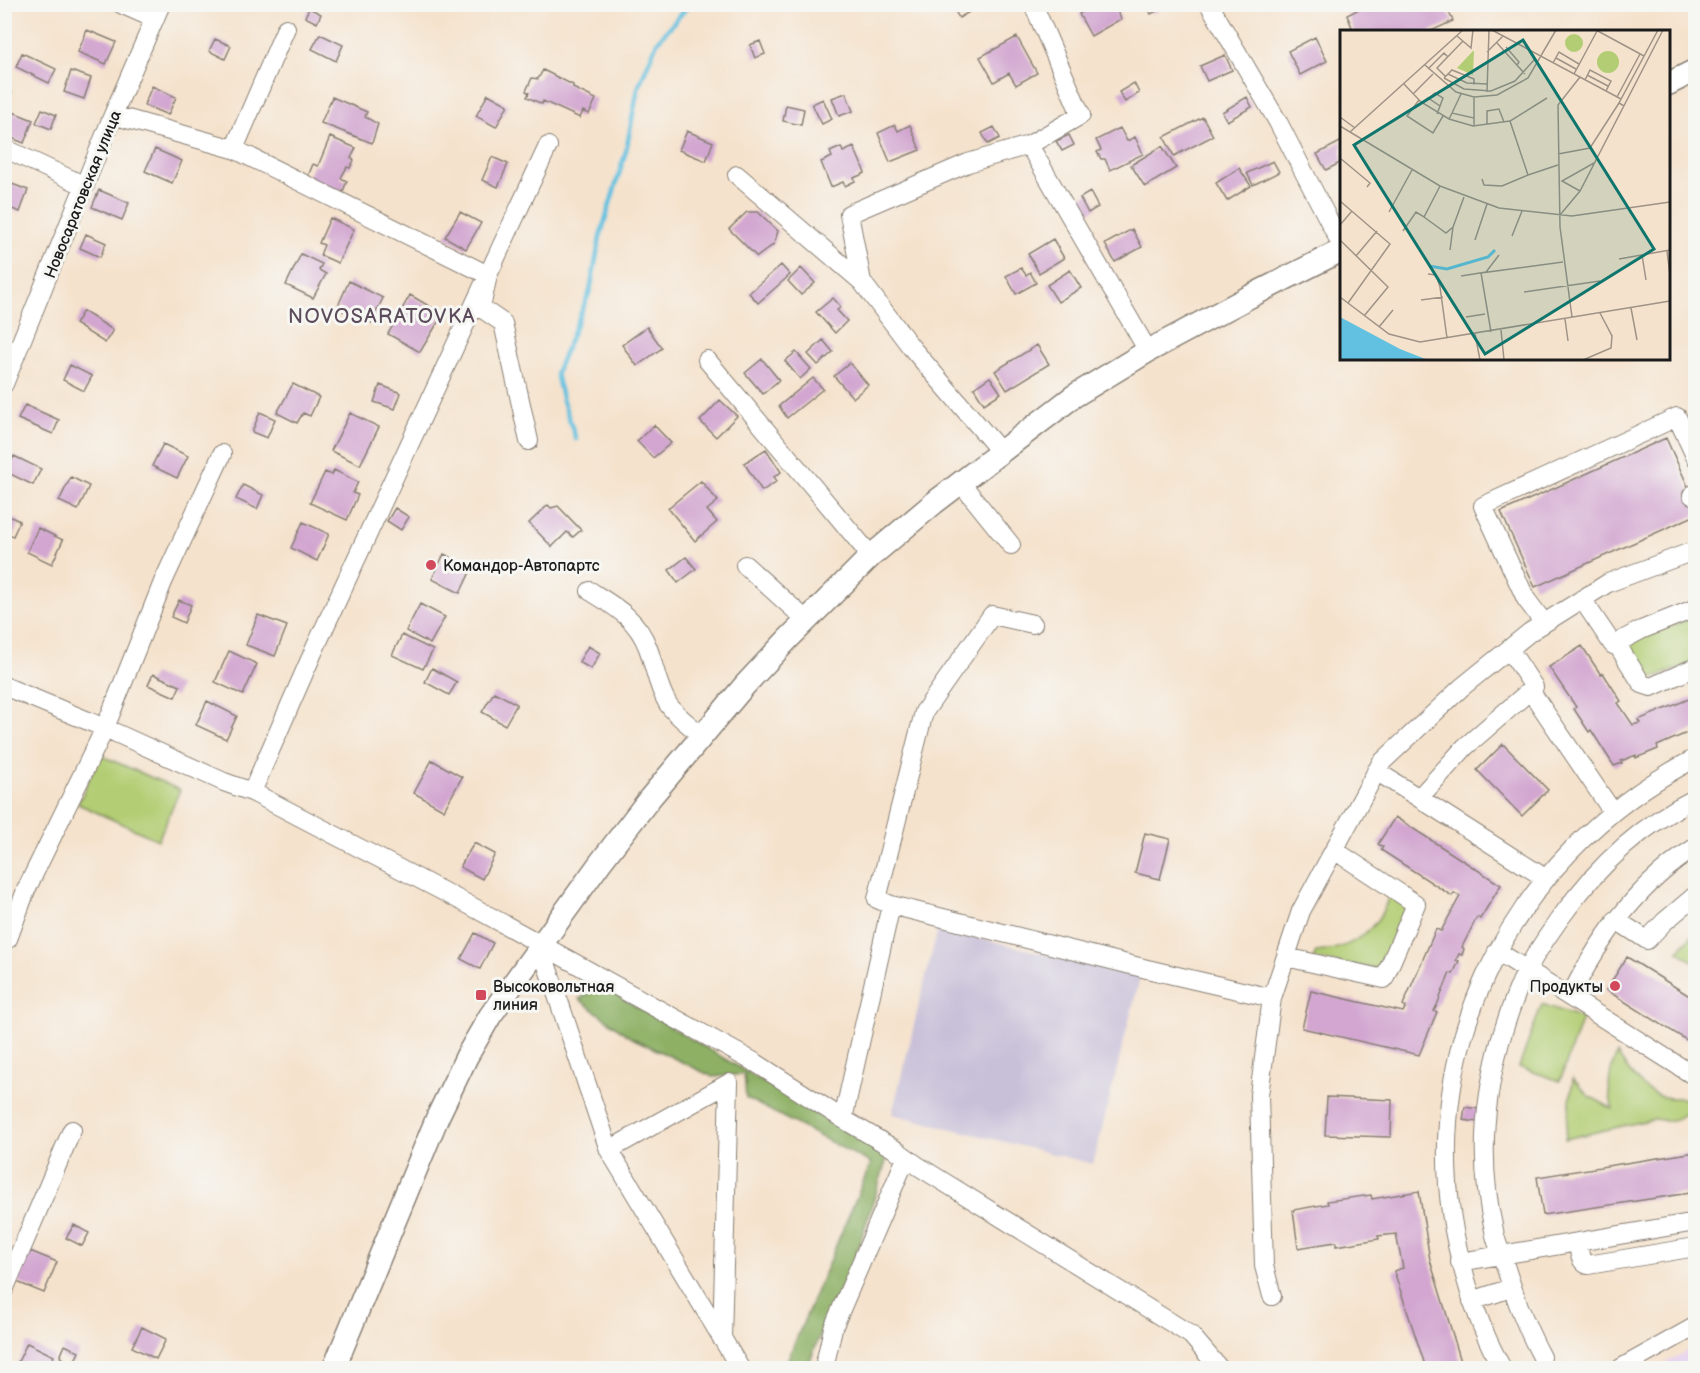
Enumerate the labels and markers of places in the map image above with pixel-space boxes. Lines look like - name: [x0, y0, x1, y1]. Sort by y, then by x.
- place label: Командор-Автопартс: [443, 557, 600, 576]
- marker: Командор-Автопартс: [424, 558, 438, 572]
- place label: Высоковольтная линия: [493, 978, 615, 1015]
- place label: Продукты: [1530, 978, 1603, 997]
- marker: Продукты: [1608, 979, 1622, 993]
- marker: Высоковольтная линия: [474, 988, 488, 1002]

